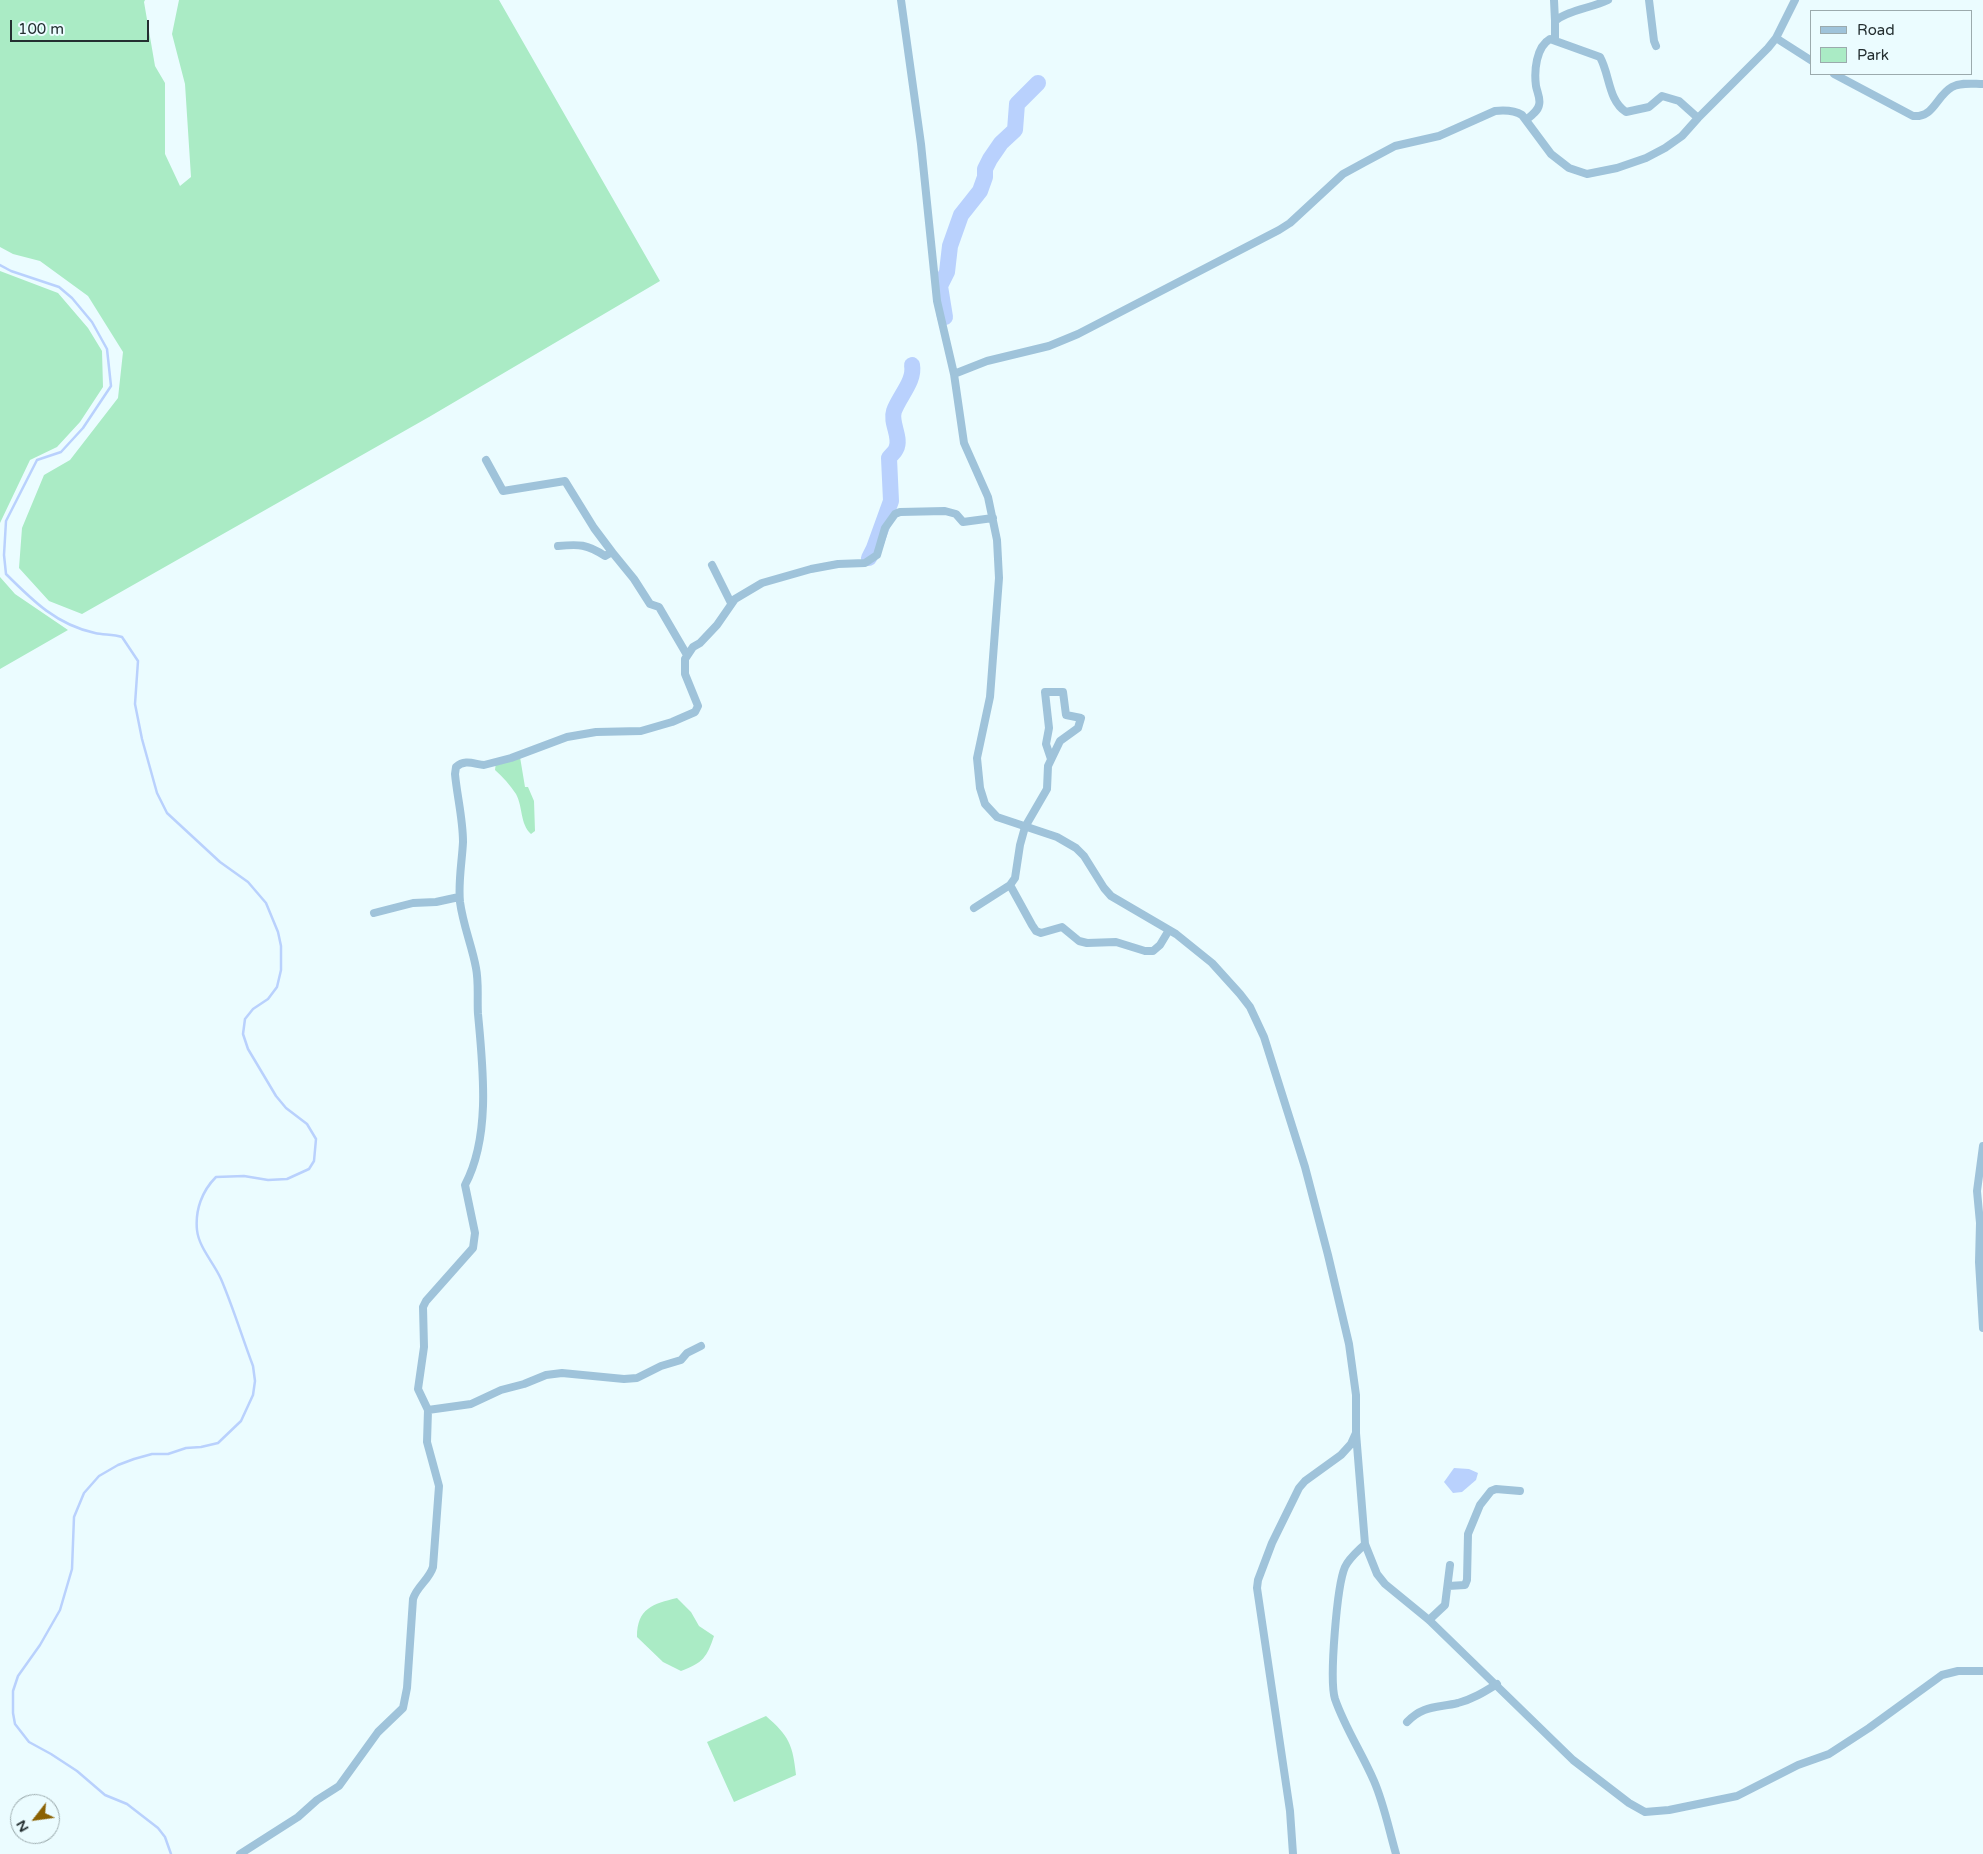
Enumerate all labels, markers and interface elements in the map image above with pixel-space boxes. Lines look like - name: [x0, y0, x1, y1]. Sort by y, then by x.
- scale bar: [12, 10, 151, 42]
- legend: [1810, 10, 1973, 75]
- text: 100 m: [18, 20, 64, 38]
- text: Road: [1857, 21, 1895, 39]
- text: Park: [1857, 46, 1889, 64]
- north arrow: [10, 1794, 60, 1844]
- text: N: [12, 1817, 33, 1835]

